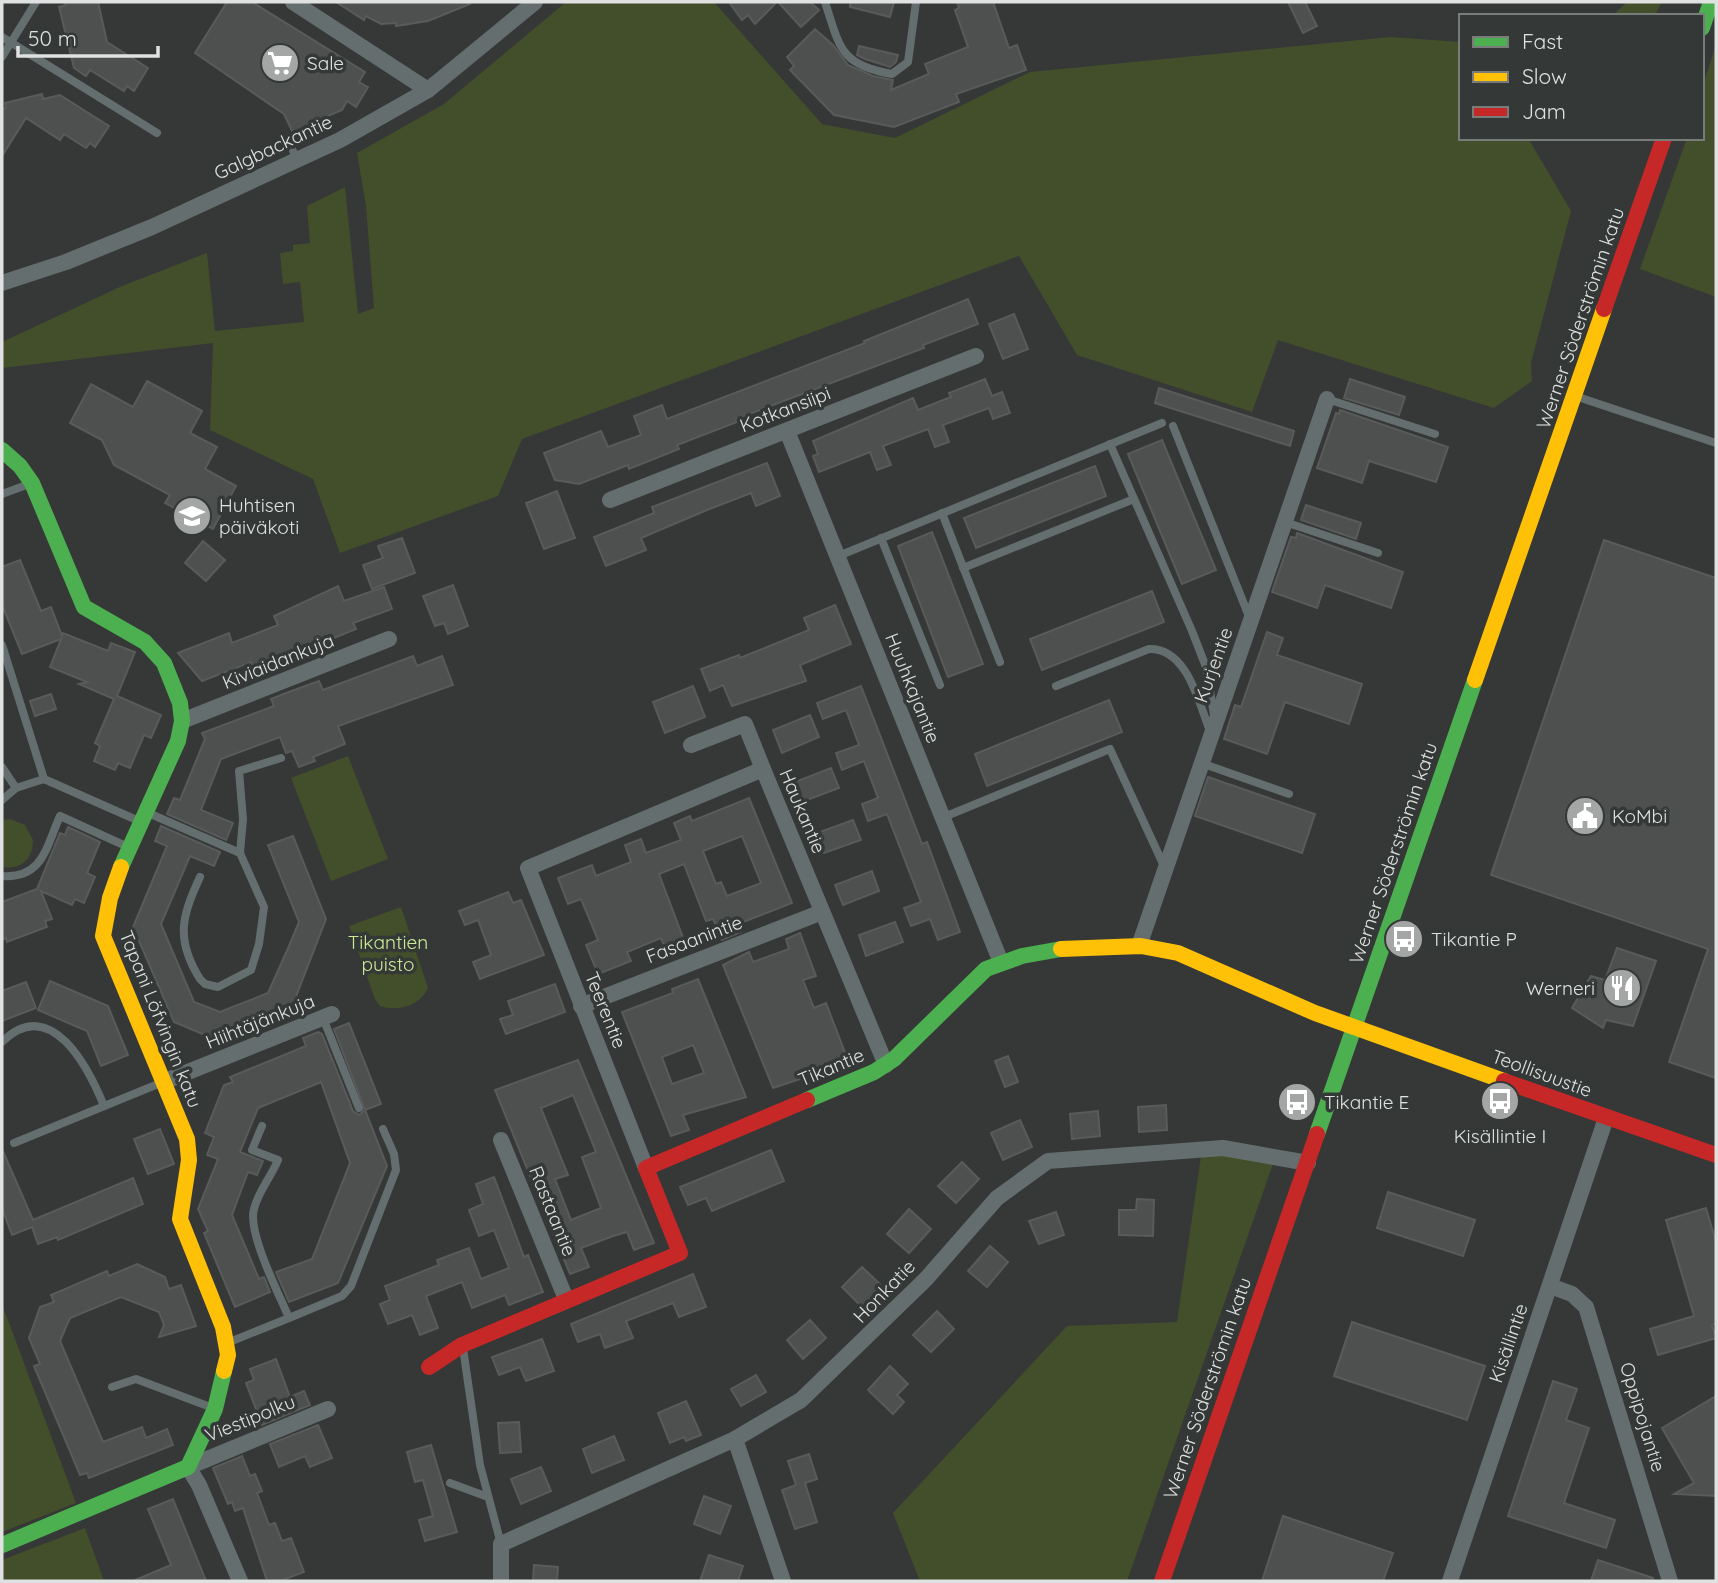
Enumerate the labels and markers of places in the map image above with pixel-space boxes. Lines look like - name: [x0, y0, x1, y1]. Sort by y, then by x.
- supermarket icon: Sale: [259, 42, 301, 84]
- place label: Sale: [307, 51, 344, 75]
- place label: Huhtisen päiväkoti: [219, 493, 299, 539]
- school or university icon: Huhtisen päiväkoti: [171, 495, 213, 537]
- public building icon: KoMbi: [1564, 795, 1606, 837]
- place label: KoMbi: [1612, 804, 1667, 828]
- bus stop icon: Tikantie P: [1383, 918, 1425, 960]
- place label: Tikantie P: [1431, 927, 1517, 951]
- restaurant icon: Werneri: [1601, 967, 1643, 1009]
- place label: Werneri: [1526, 976, 1595, 1000]
- bus stop icon: Kisällintie I: [1479, 1080, 1521, 1122]
- bus stop icon: Tikantie E: [1276, 1081, 1318, 1123]
- place label: Tikantie E: [1324, 1090, 1409, 1114]
- place label: Kisällintie I: [1454, 1124, 1546, 1148]

